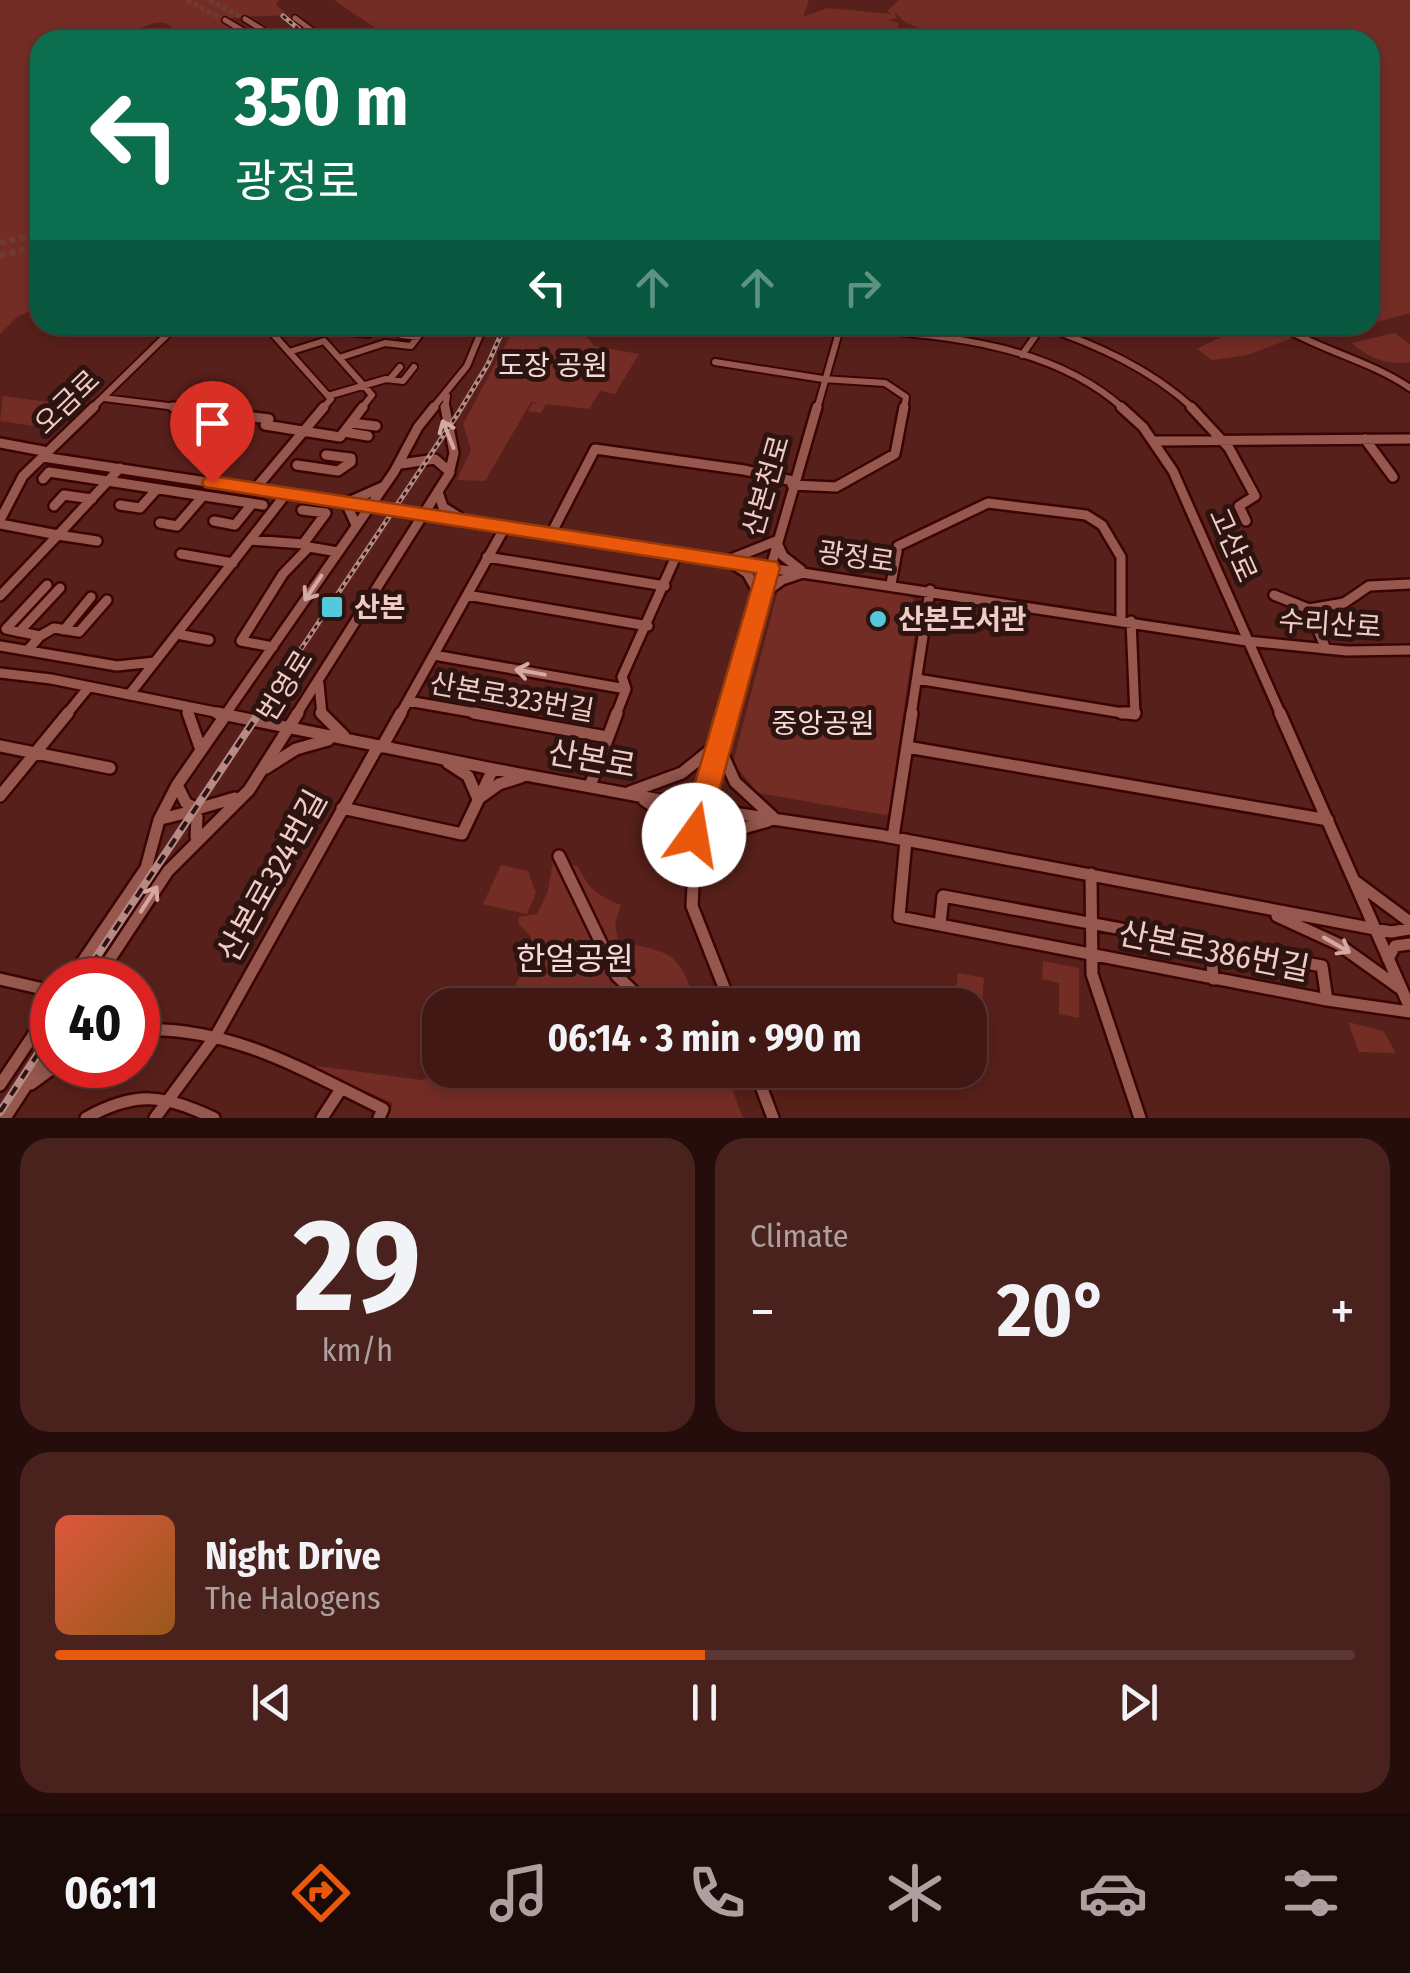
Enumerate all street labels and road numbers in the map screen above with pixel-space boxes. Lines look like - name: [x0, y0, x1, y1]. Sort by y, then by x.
- street label: 오금로: [28, 363, 106, 441]
- street label: 산본천로: [736, 432, 796, 540]
- street label: 고산로: [1202, 503, 1264, 587]
- street label: 광정로: [815, 535, 897, 579]
- street label: 수리산로: [1277, 604, 1383, 644]
- street label: 번영로: [251, 644, 319, 728]
- street label: 산본로323번길: [427, 666, 597, 728]
- street label: 산본로: [545, 733, 639, 785]
- street label: 산본로324번길: [209, 784, 335, 968]
- street label: 산본로386번길: [1115, 914, 1313, 988]

